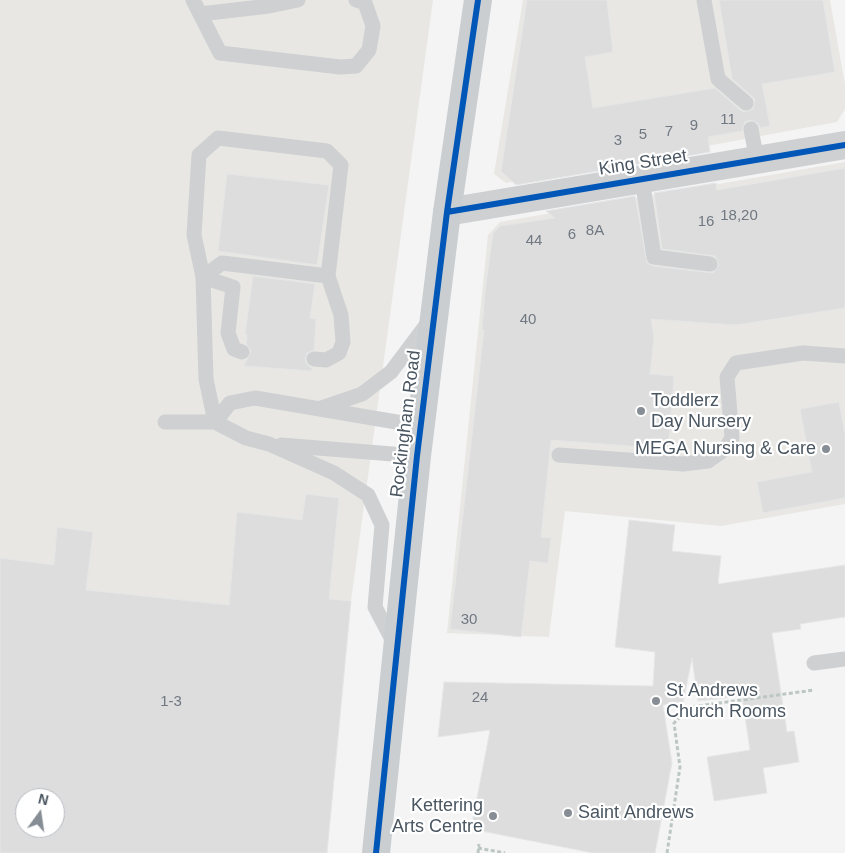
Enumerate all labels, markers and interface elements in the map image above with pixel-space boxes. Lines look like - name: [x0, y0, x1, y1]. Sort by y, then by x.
- house number: 11: [720, 111, 736, 129]
- house number: 9: [690, 117, 698, 135]
- house number: 7: [665, 123, 673, 141]
- house number: 5: [639, 126, 647, 144]
- house number: 3: [614, 132, 622, 150]
- street label: King Street: [597, 145, 689, 181]
- house number: 18,20: [720, 207, 758, 225]
- house number: 16: [698, 213, 714, 231]
- house number: 8A: [586, 222, 604, 240]
- house number: 6: [568, 226, 576, 244]
- house number: 44: [526, 232, 542, 250]
- house number: 40: [520, 311, 536, 329]
- street label: Rockingham Road: [386, 349, 426, 499]
- place label: Toddlerz Day Nursery: [651, 390, 751, 432]
- marker: Toddlerz Day Nursery: [635, 405, 647, 417]
- place label: MEGA Nursing & Care: [635, 438, 816, 460]
- marker: MEGA Nursing & Care: [820, 443, 832, 455]
- house number: 30: [461, 611, 477, 629]
- place label: St Andrews Church Rooms: [666, 680, 786, 722]
- house number: 24: [472, 689, 488, 707]
- house number: 1-3: [160, 693, 182, 711]
- marker: St Andrews Church Rooms: [650, 695, 662, 707]
- north arrow: [15, 788, 65, 838]
- text: N: [37, 790, 50, 808]
- place label: Kettering Arts Centre: [392, 795, 483, 838]
- place label: Saint Andrews: [578, 802, 694, 824]
- marker: Saint Andrews: [562, 807, 574, 819]
- marker: Kettering Arts Centre: [487, 810, 499, 822]

